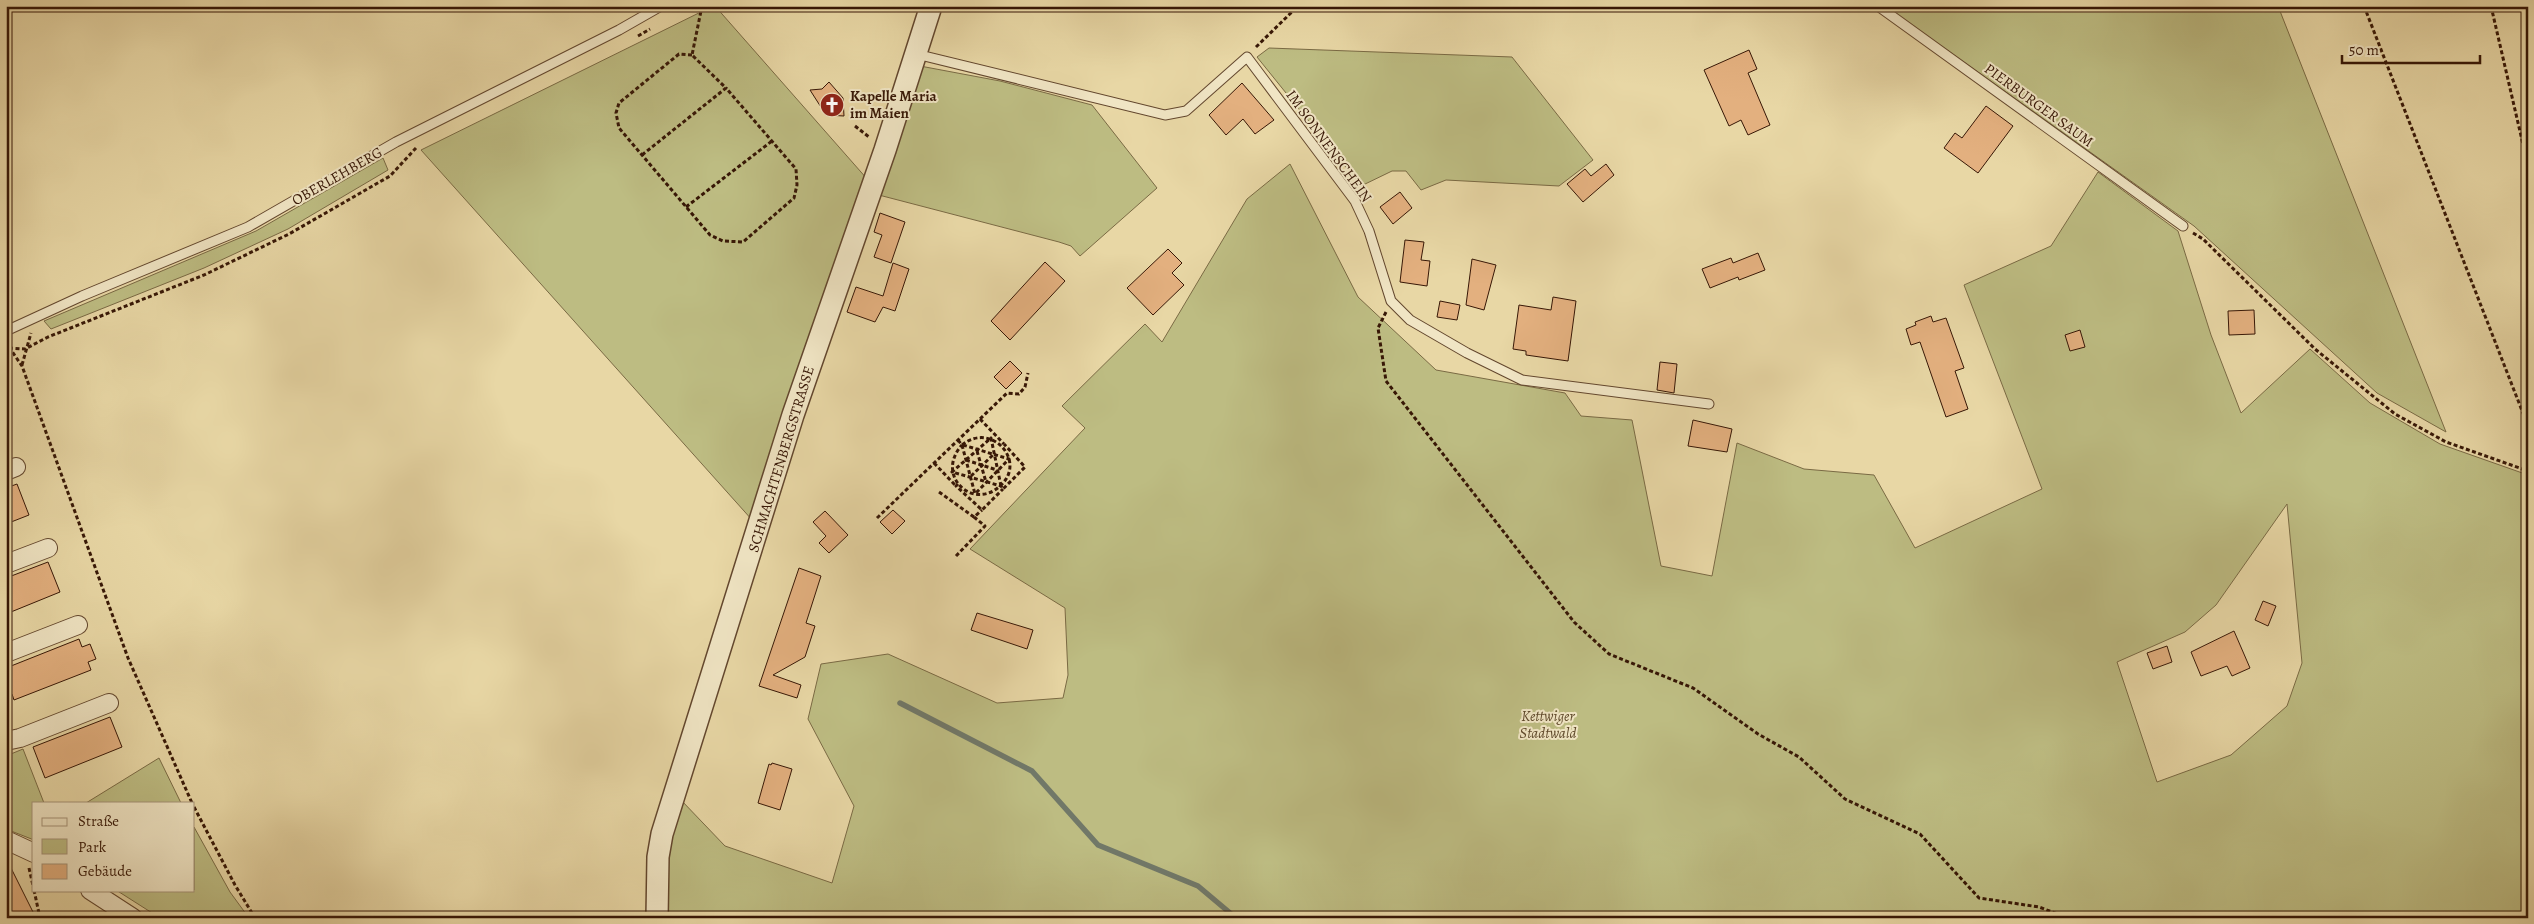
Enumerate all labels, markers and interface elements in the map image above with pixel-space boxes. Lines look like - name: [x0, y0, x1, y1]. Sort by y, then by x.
- scale bar: [2342, 32, 2479, 64]
- text: 50 m: [2349, 40, 2379, 60]
- street label: PIERBURGER SAUM: [1980, 59, 2098, 151]
- place label: Kapelle Maria im Maien: [850, 86, 938, 123]
- street label: IM SONNENSCHEIN: [1281, 86, 1377, 206]
- church icon: Kapelle Maria im Maien: [819, 92, 845, 118]
- street label: OBERLEHBERG: [288, 142, 386, 210]
- street label: SCHMACHTENBERGSTRASSE: [743, 363, 819, 555]
- park label: Kettwiger Stadtwald: [1520, 706, 1576, 743]
- legend: [32, 802, 195, 892]
- text: Straße: [78, 811, 119, 831]
- text: Park: [78, 837, 107, 857]
- text: Gebäude: [78, 861, 132, 881]

